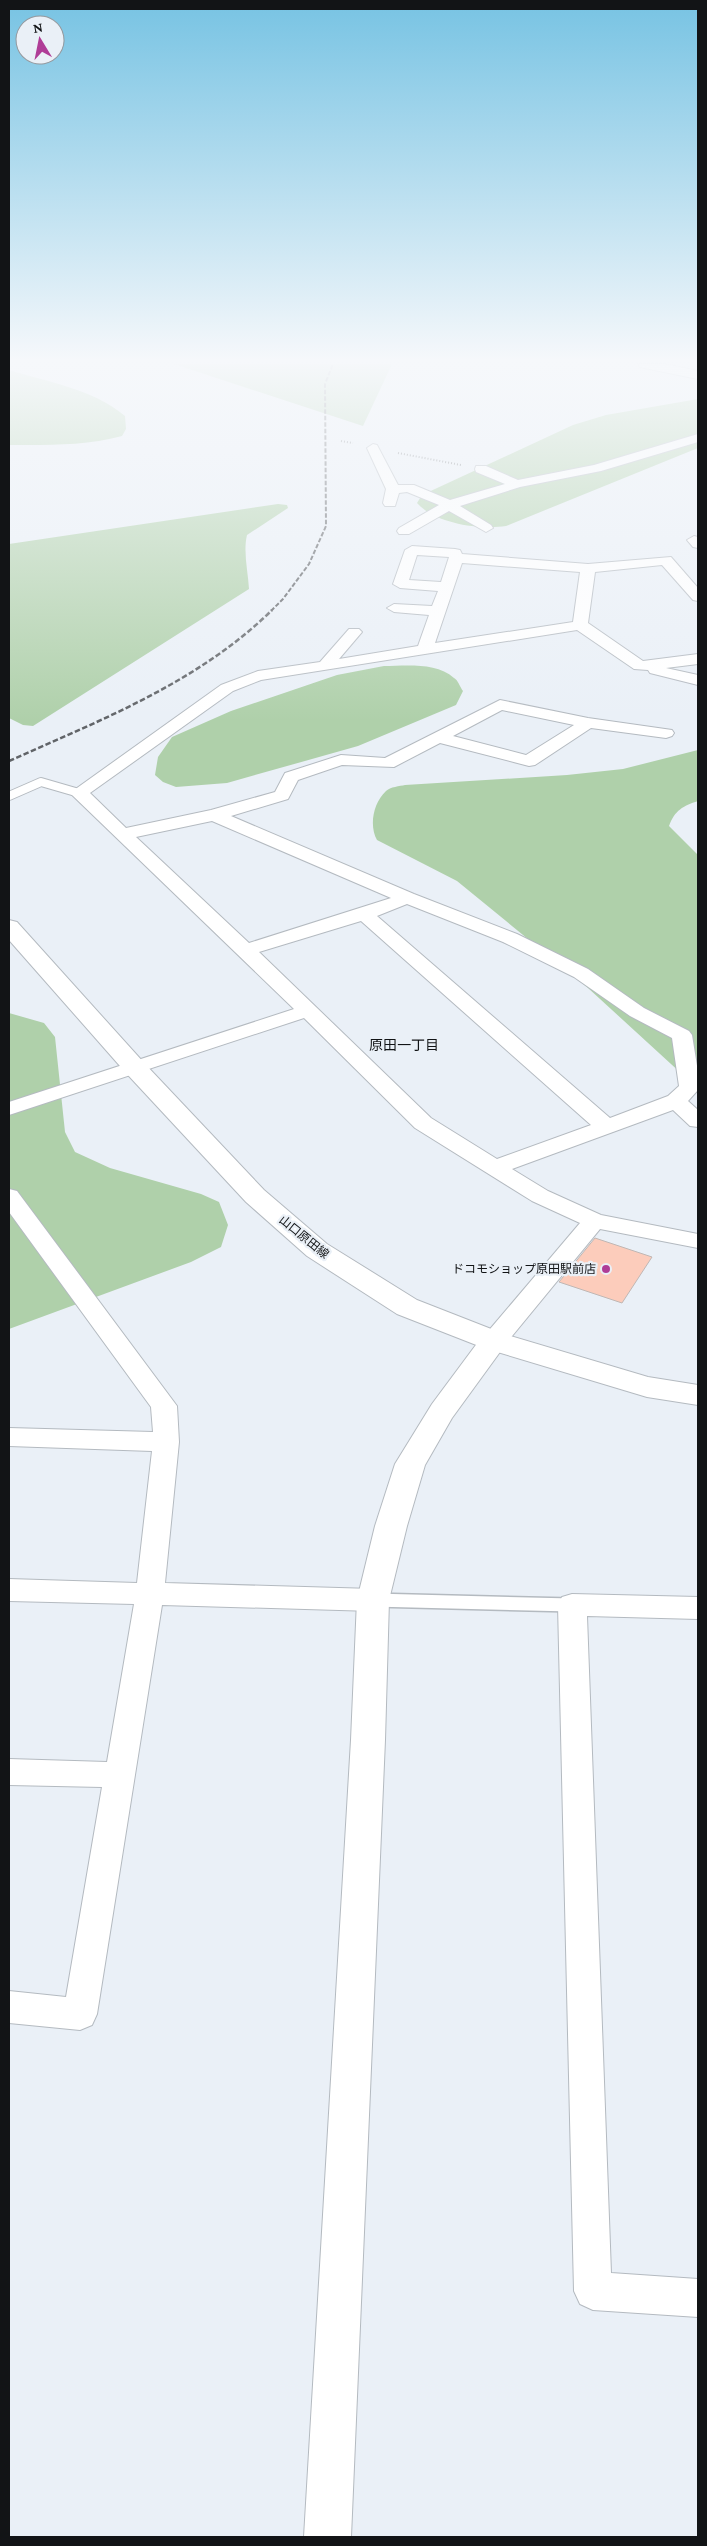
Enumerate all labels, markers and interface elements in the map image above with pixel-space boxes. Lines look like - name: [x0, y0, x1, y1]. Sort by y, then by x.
- north arrow: [15, 15, 65, 65]
- text: N: [32, 18, 44, 36]
- district label: 原田一丁目: [369, 1037, 439, 1053]
- street label: 山口原田線: [276, 1213, 332, 1261]
- place label: ドコモショップ原田駅前店: [452, 1262, 596, 1276]
- marker: ドコモショップ原田駅前店: [600, 1263, 612, 1275]

